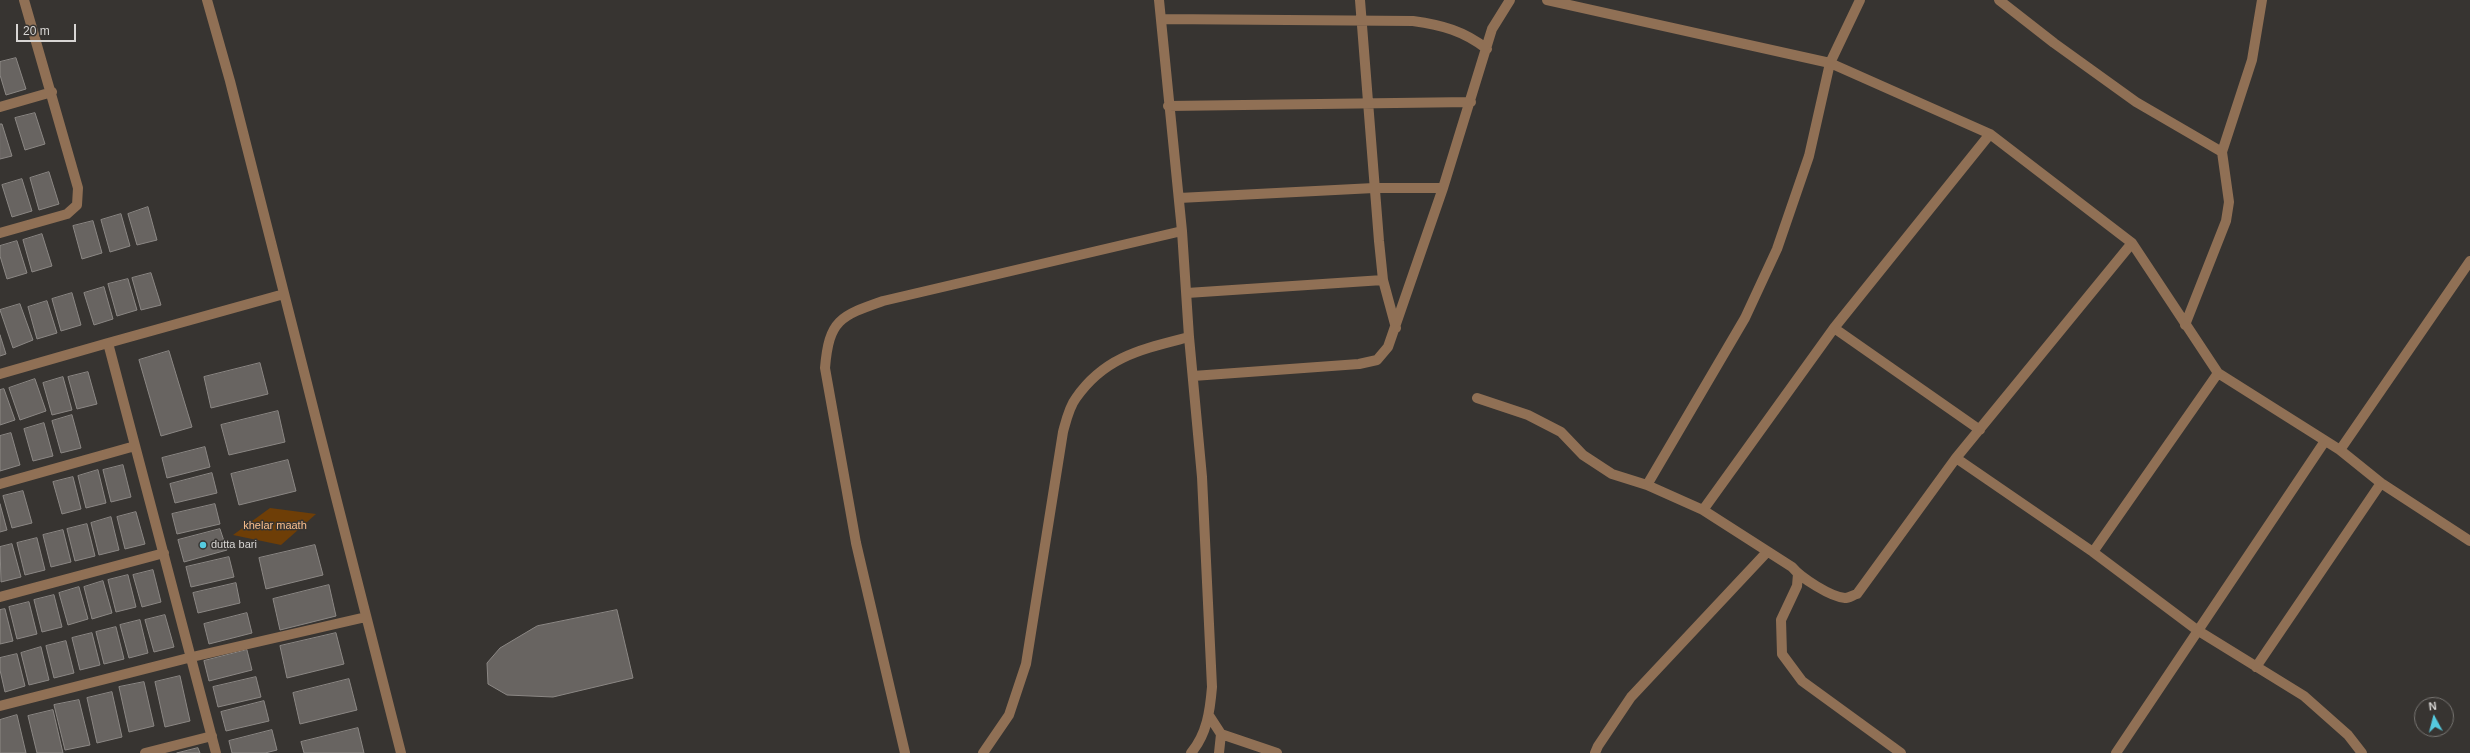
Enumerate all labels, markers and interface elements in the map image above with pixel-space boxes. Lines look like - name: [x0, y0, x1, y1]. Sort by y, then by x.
- scale bar: [18, 16, 78, 42]
- text: 20 m: [23, 24, 50, 38]
- park label: khelar maath: [243, 519, 307, 533]
- place label: dutta bari: [211, 538, 257, 552]
- marker: dutta bari: [198, 540, 208, 550]
- north arrow: [2414, 697, 2454, 737]
- text: N: [2428, 700, 2437, 713]

